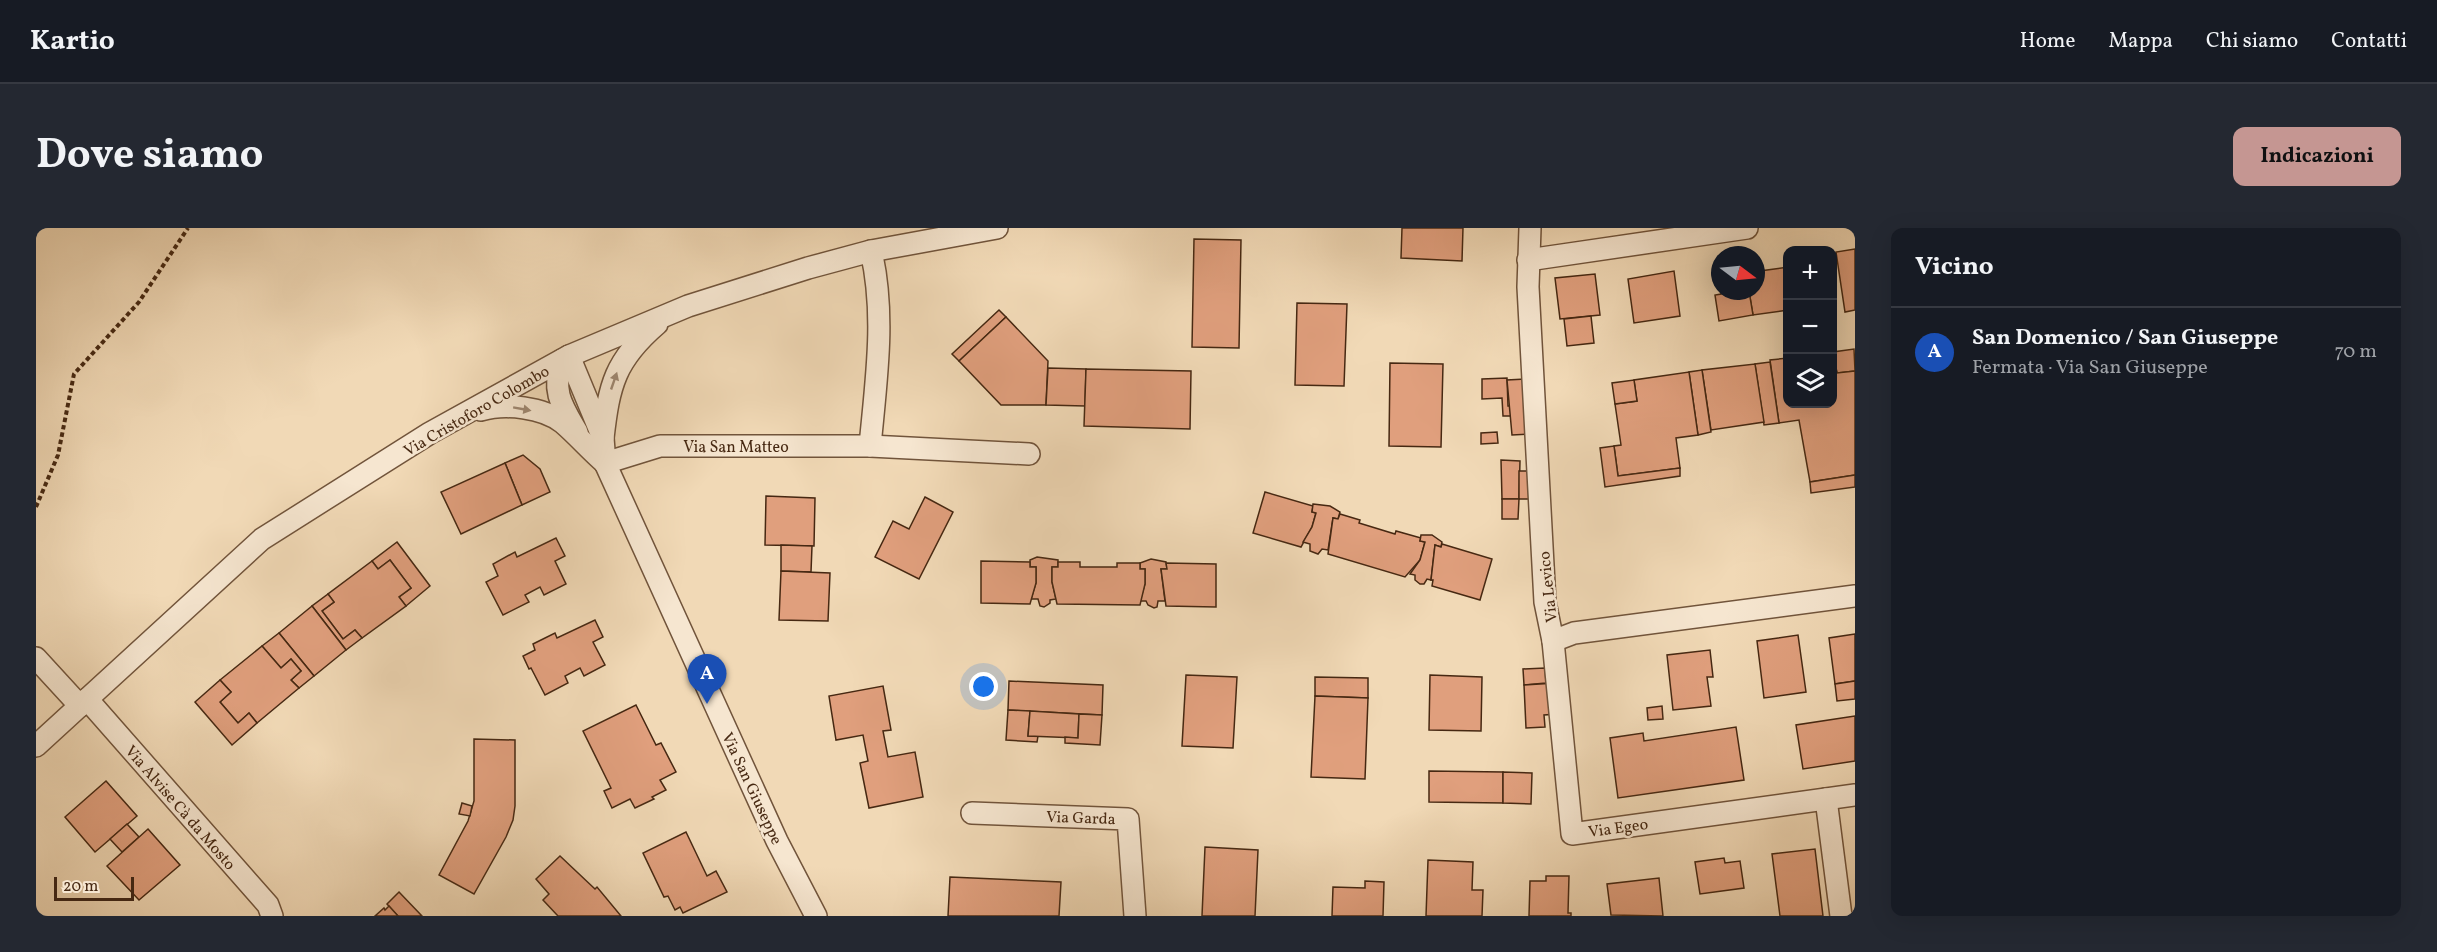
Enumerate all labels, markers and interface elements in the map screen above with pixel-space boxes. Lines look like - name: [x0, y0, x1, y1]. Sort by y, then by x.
- text: Kartio: [30, 22, 115, 61]
- text: Home: [2020, 27, 2075, 56]
- text: Mappa: [2108, 27, 2173, 56]
- text: Chi siamo: [2206, 27, 2298, 56]
- text: Contatti: [2331, 27, 2407, 56]
- text: Dove siamo: [36, 127, 264, 186]
- button: Indicazioni: [2233, 127, 2401, 186]
- north arrow: [1711, 246, 1765, 300]
- map controls: [1783, 246, 1837, 408]
- button: +: [1783, 246, 1837, 300]
- text: Vicino: [1915, 249, 1994, 285]
- button: −: [1783, 300, 1837, 354]
- text: San Domenico / San Giuseppe: [1972, 323, 2278, 354]
- text: A: [1927, 338, 1942, 366]
- text: 70 m: [2334, 338, 2377, 366]
- button: layers: [1783, 354, 1837, 408]
- text: Fermata · Via San Giuseppe: [1972, 354, 2208, 382]
- street label: Via Cristoforo Colombo: [400, 361, 554, 462]
- one-way arrow: [610, 372, 619, 390]
- one-way arrow: [513, 404, 532, 413]
- street label: Via San Matteo: [683, 437, 789, 459]
- street label: Via Levico: [1534, 550, 1564, 623]
- pin: A: [688, 654, 726, 704]
- your location: [969, 672, 998, 701]
- street label: Via San Giuseppe: [716, 729, 787, 849]
- street label: Via Alvise Cà da Mosto: [119, 741, 240, 875]
- street label: Via Garda: [1046, 807, 1116, 831]
- street label: Via Egeo: [1587, 814, 1650, 844]
- scale bar: [54, 874, 134, 902]
- text: 20 m: [63, 876, 98, 898]

